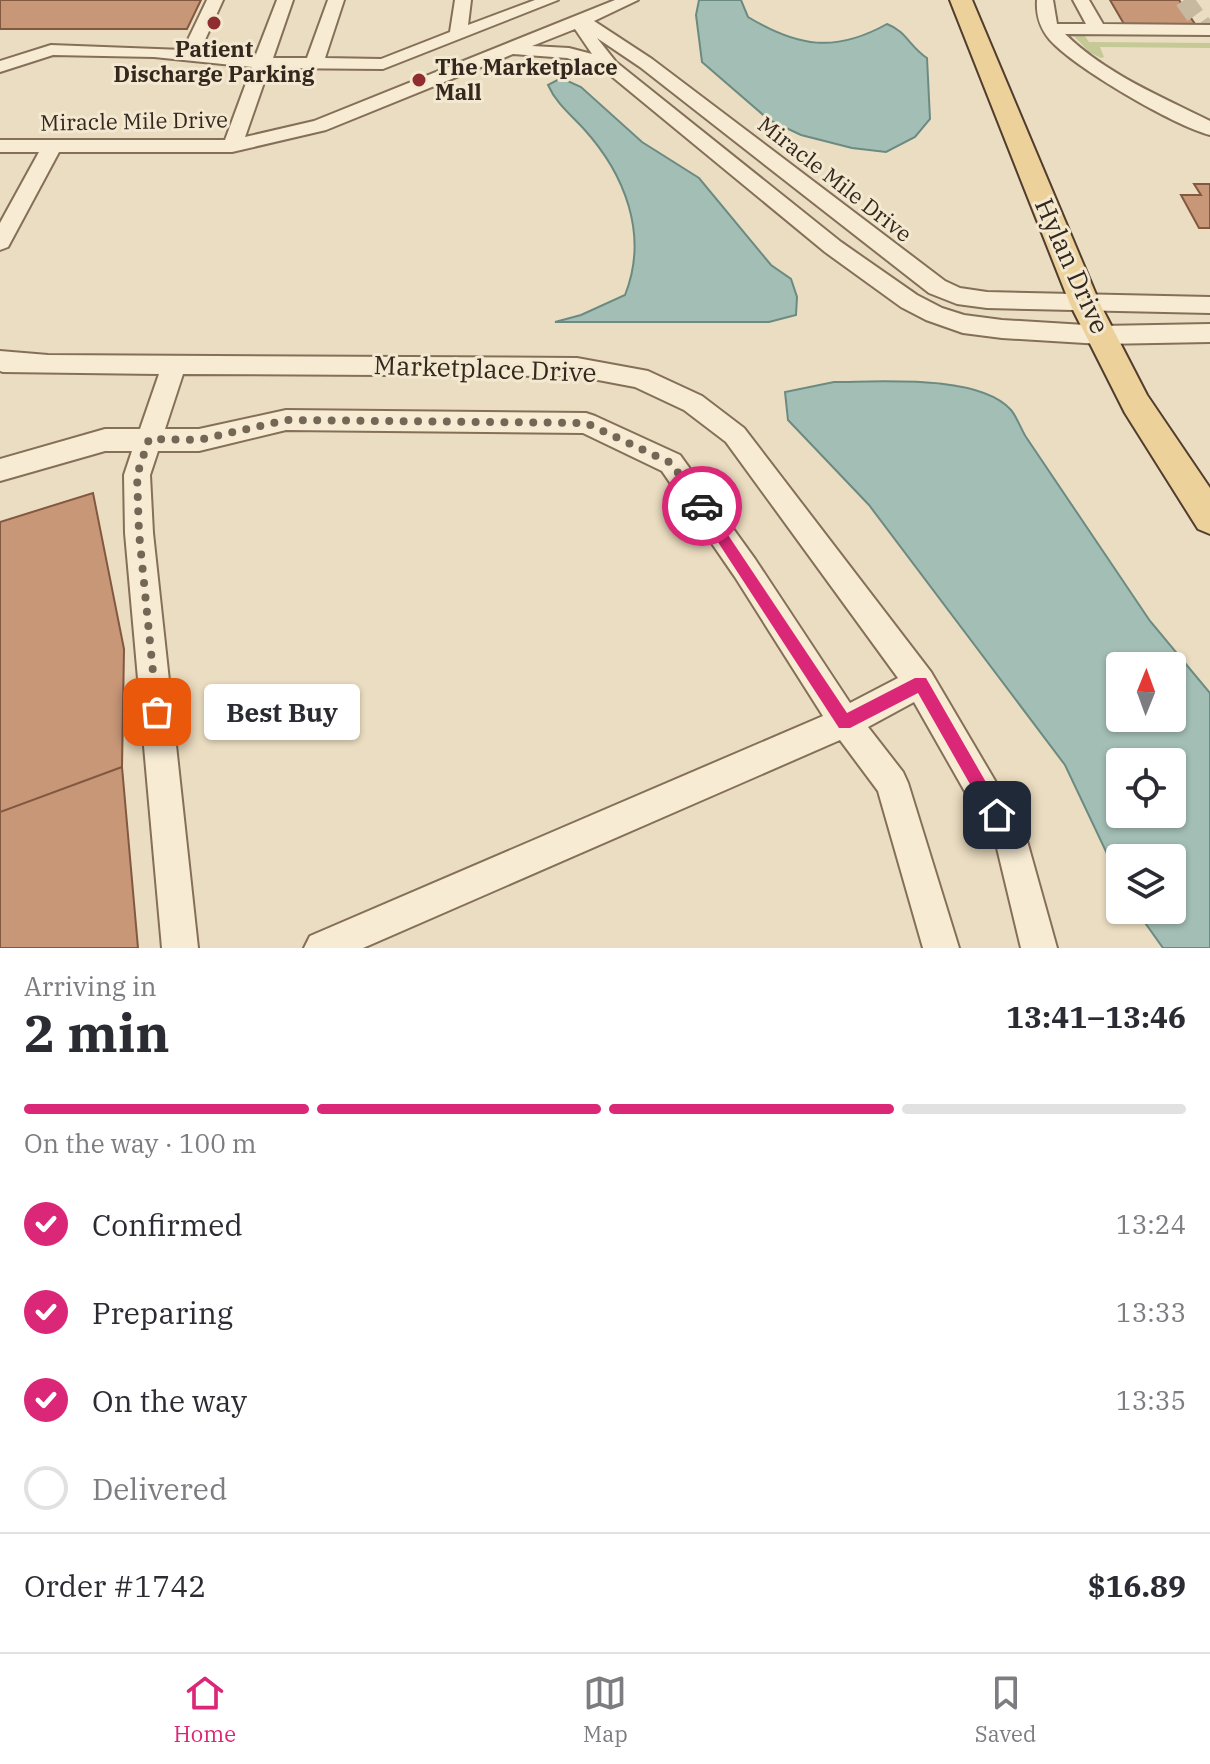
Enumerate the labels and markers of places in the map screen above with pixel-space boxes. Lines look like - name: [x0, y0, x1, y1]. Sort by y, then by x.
- marker: Patient Discharge Parking: [205, 14, 223, 32]
- place label: Patient Discharge Parking: [114, 34, 315, 88]
- place label: The Marketplace Mall: [435, 52, 618, 106]
- marker: The Marketplace Mall: [410, 71, 428, 89]
- pin: [123, 678, 191, 746]
- callout: Best Buy: [205, 684, 361, 740]
- pin: [963, 781, 1031, 849]

